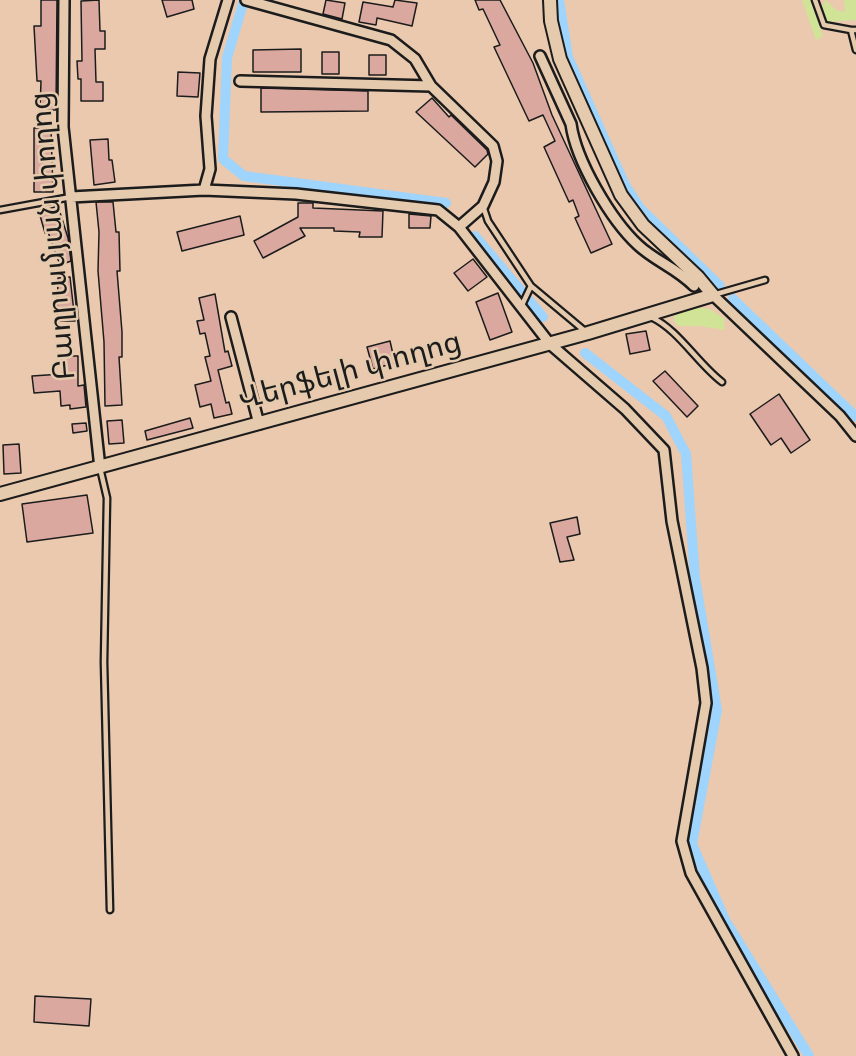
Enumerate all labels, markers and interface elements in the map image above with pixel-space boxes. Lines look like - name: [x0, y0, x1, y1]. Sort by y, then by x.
- street label: Բաղրամյան փողոց: [23, 90, 85, 382]
- street label: Վերֆելի փողոց: [235, 325, 465, 419]

